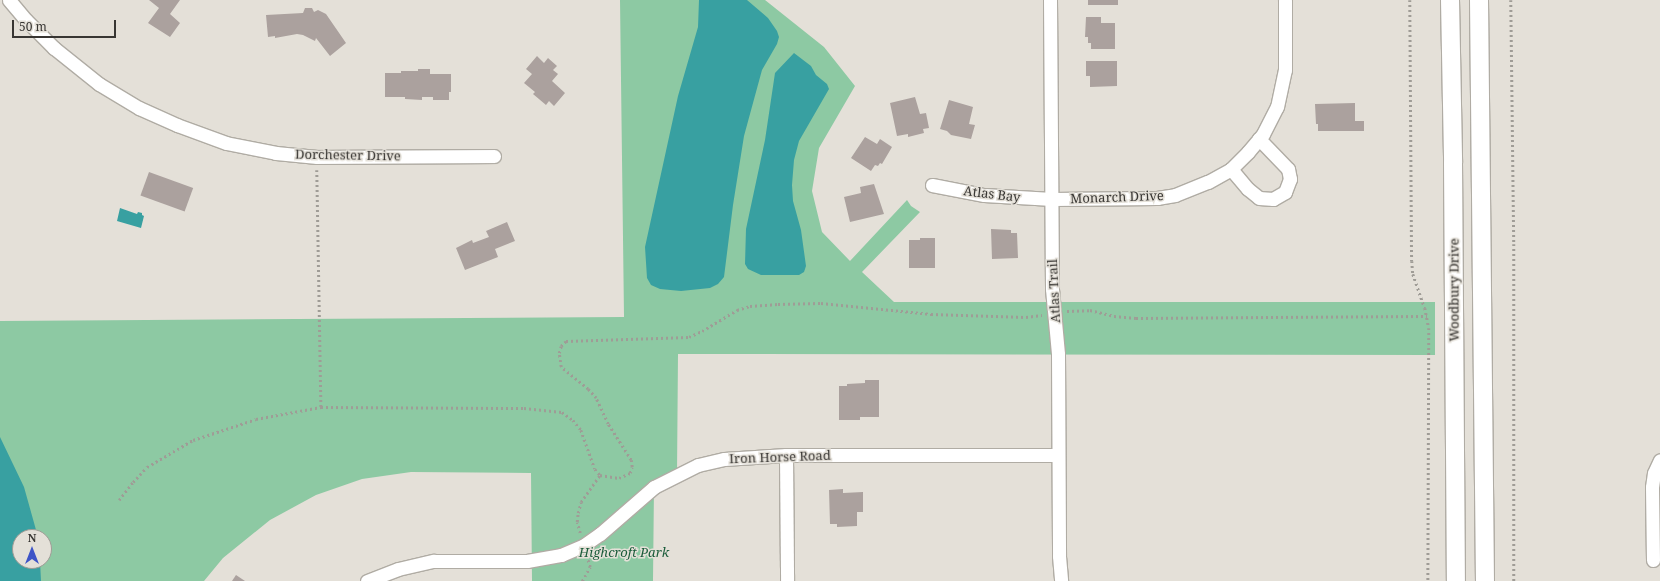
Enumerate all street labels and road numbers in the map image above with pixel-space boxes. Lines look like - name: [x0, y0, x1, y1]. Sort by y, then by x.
- street label: Dorchester Drive: [295, 146, 401, 164]
- street label: Atlas Bay: [963, 183, 1021, 205]
- street label: Monarch Drive: [1070, 188, 1164, 206]
- street label: Woodbury Drive: [1446, 238, 1462, 342]
- street label: Atlas Trail: [1045, 259, 1063, 323]
- street label: Iron Horse Road: [729, 447, 831, 467]

